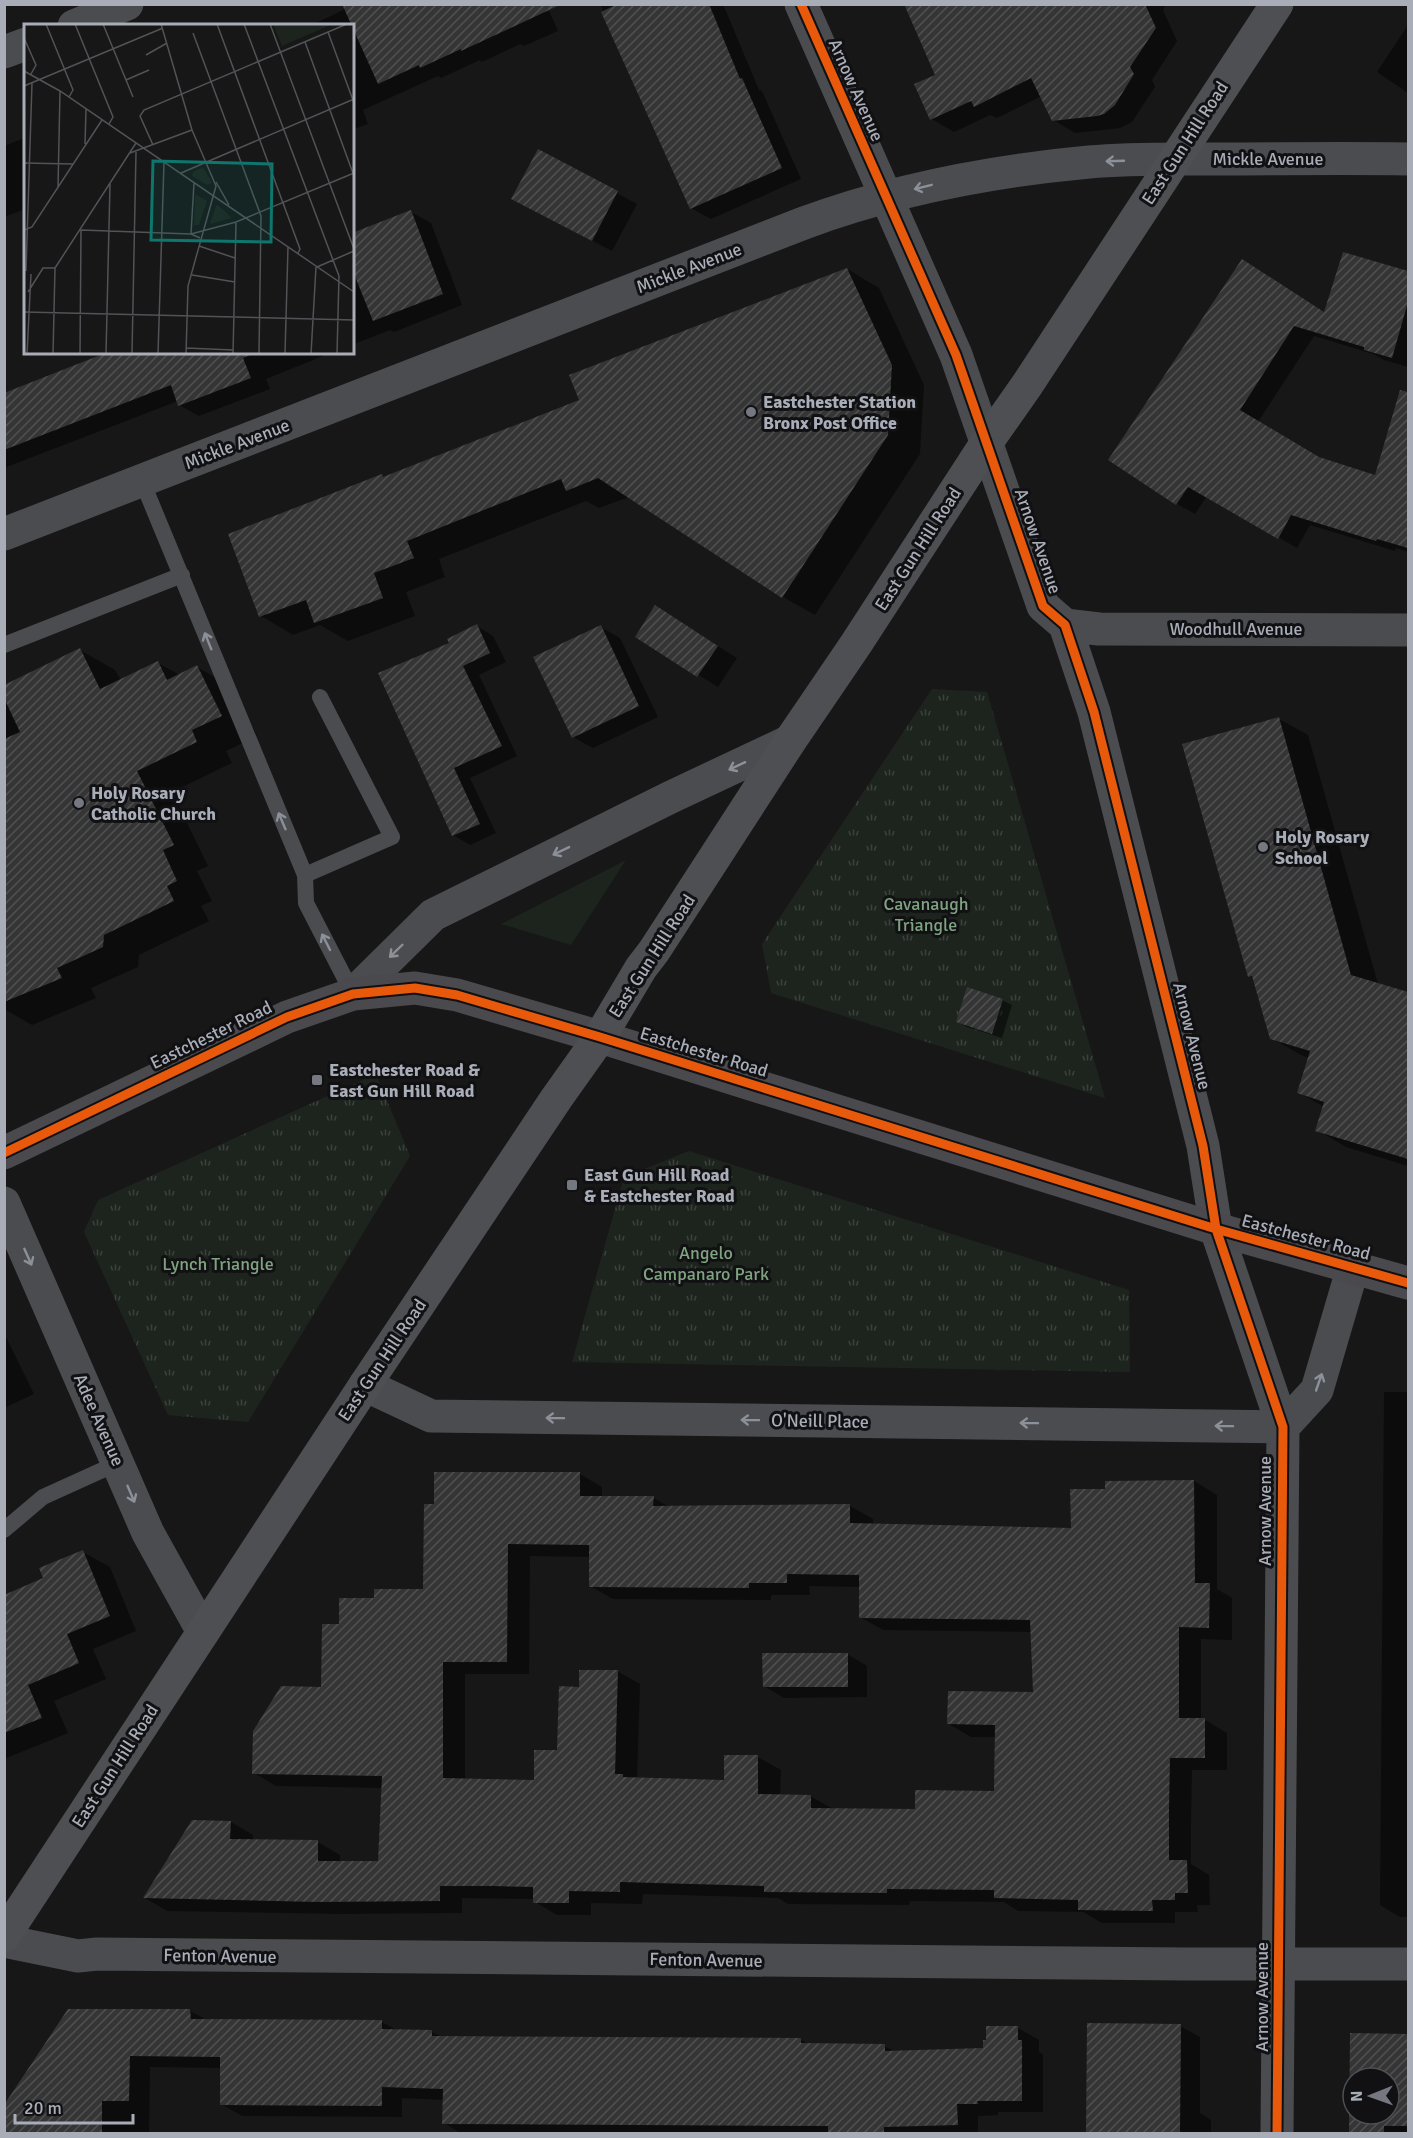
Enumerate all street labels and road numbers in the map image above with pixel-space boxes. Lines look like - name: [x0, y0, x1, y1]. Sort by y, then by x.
- street label: Arnow Avenue: [824, 35, 888, 145]
- street label: East Gun Hill Road: [1137, 77, 1233, 209]
- street label: Mickle Avenue: [1212, 148, 1324, 170]
- street label: Mickle Avenue: [633, 238, 745, 298]
- street label: Mickle Avenue: [181, 414, 293, 474]
- street label: East Gun Hill Road: [870, 483, 966, 615]
- street label: Arnow Avenue: [1010, 485, 1066, 597]
- street label: Woodhull Avenue: [1169, 618, 1303, 640]
- street label: East Gun Hill Road: [604, 890, 700, 1022]
- street label: Arnow Avenue: [1168, 980, 1216, 1092]
- street label: Eastchester Road: [147, 996, 275, 1074]
- street label: Eastchester Road: [637, 1022, 771, 1082]
- street label: Eastchester Road: [1239, 1209, 1373, 1265]
- street label: East Gun Hill Road: [333, 1295, 431, 1425]
- street label: Adee Avenue: [69, 1370, 129, 1470]
- street label: O'Neill Place: [771, 1409, 869, 1433]
- street label: Arnow Avenue: [1254, 1456, 1276, 1566]
- street label: East Gun Hill Road: [67, 1700, 163, 1832]
- street label: Arnow Avenue: [1251, 1942, 1273, 2052]
- street label: Fenton Avenue: [163, 1944, 277, 1968]
- street label: Fenton Avenue: [649, 1948, 763, 1972]

